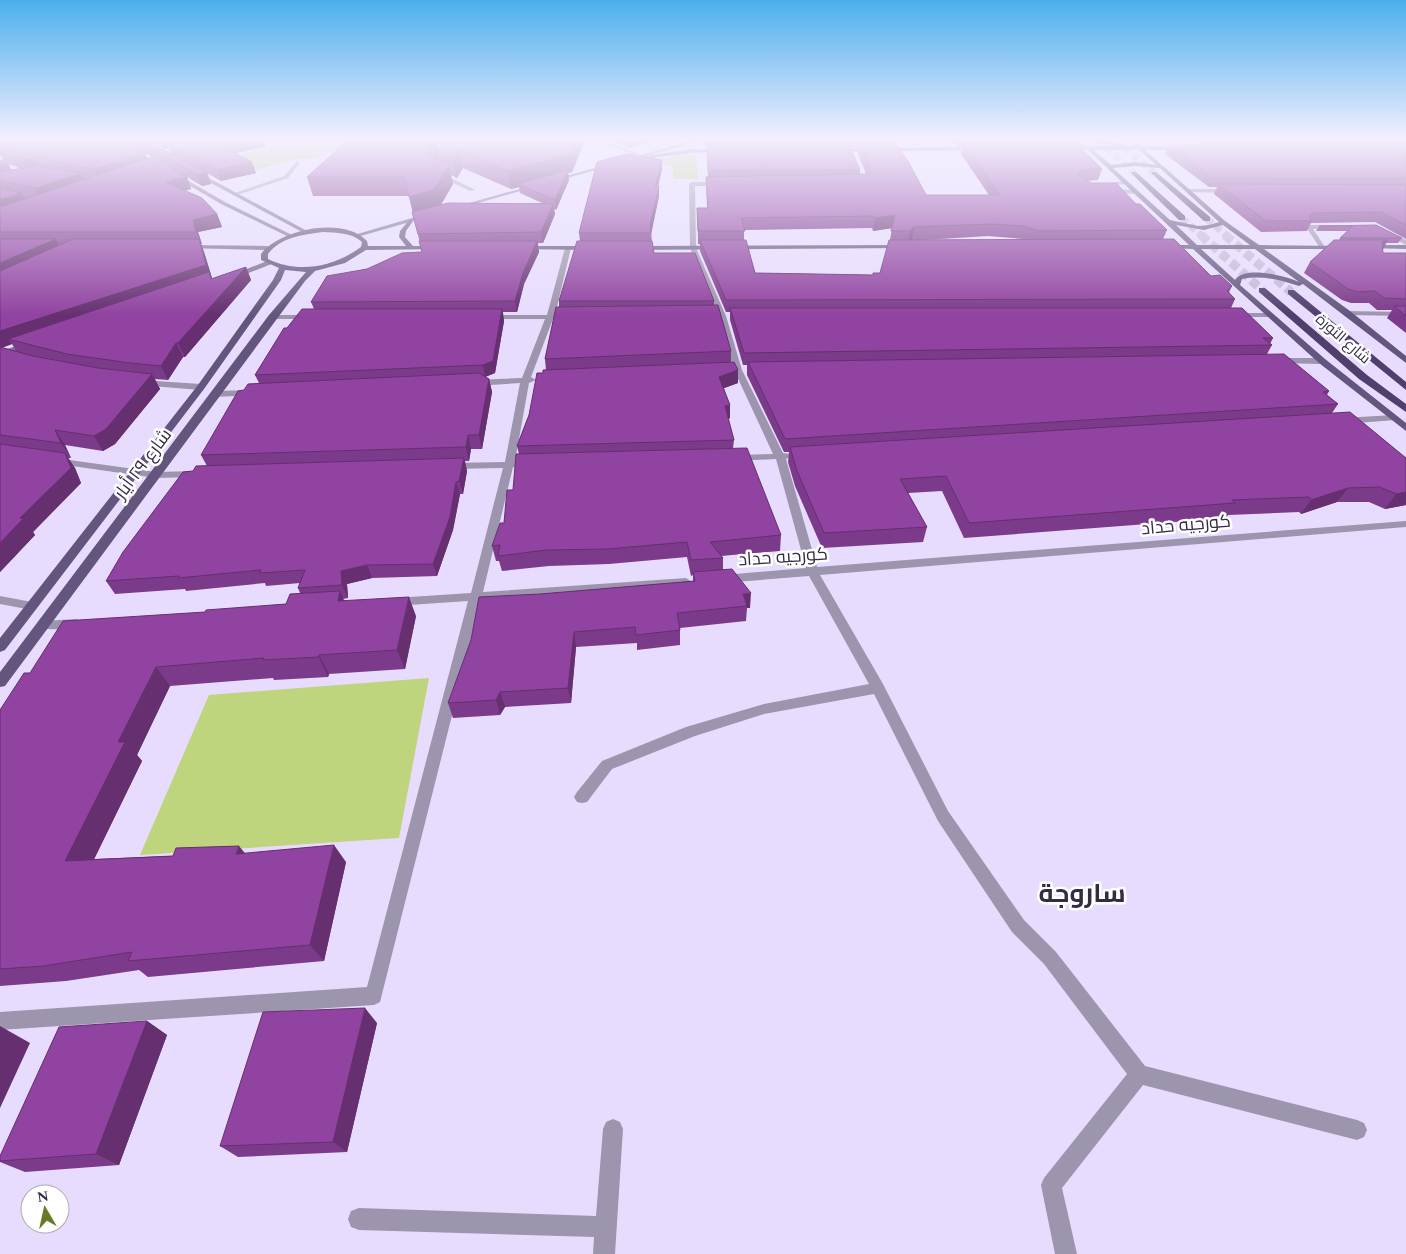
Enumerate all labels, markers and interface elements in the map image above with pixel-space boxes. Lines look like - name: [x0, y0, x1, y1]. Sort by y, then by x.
- street label: شارع الثورة: [1310, 308, 1376, 370]
- street label: شارع ٢٩ أيار: [107, 423, 179, 506]
- street label: كورجيه حداد: [1140, 508, 1232, 542]
- street label: كورجيه حداد: [737, 540, 829, 574]
- district label: ساروجة: [1038, 874, 1126, 914]
- north arrow: [20, 1184, 70, 1234]
- text: N: [36, 1185, 50, 1208]

